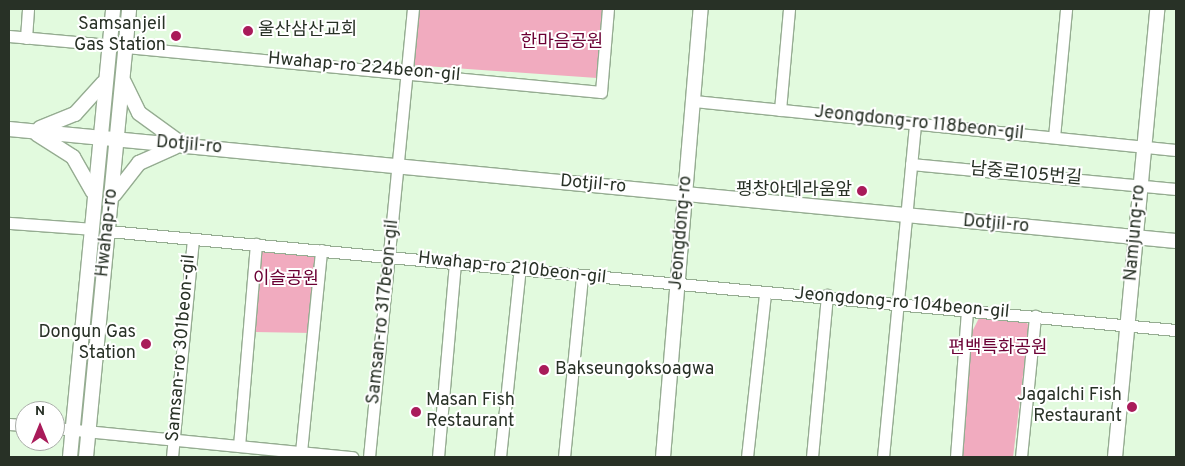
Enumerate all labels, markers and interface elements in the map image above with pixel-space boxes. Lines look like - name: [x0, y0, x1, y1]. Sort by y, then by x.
- place label: Samsanjeil Gas Station: [74, 15, 166, 58]
- place label: 울산삼산교회: [258, 20, 357, 42]
- marker: 울산삼산교회: [242, 25, 254, 37]
- marker: Samsanjeil Gas Station: [170, 30, 182, 42]
- park label: 한마음공원: [521, 32, 603, 54]
- street label: Hwahap-ro 224beon-gil: [267, 49, 461, 87]
- street label: Jeongdong-ro 118beon-gil: [813, 102, 1025, 146]
- street label: Dotjil-ro: [155, 132, 223, 160]
- street label: 남중로105번길: [969, 159, 1083, 191]
- street label: Dotjil-ro: [559, 171, 627, 199]
- street label: Jeongdong-ro: [666, 175, 698, 291]
- place label: 평창아데라움앞: [736, 180, 852, 202]
- street label: Namjung-ro: [1121, 184, 1151, 282]
- marker: 평창아데라움앞: [856, 185, 868, 197]
- street label: Hwahap-ro: [93, 188, 123, 278]
- street label: Dotjil-ro: [962, 211, 1030, 239]
- street label: Samsan-ro 317beon-gil: [364, 218, 404, 406]
- street label: Hwahap-ro 210beon-gil: [417, 248, 607, 290]
- street label: Samsan-ro 301beon-gil: [163, 253, 201, 443]
- park label: 이슬공원: [253, 269, 319, 291]
- street label: Jeongdong-ro 104beon-gil: [794, 284, 1010, 324]
- place label: Dongun Gas Station: [38, 323, 136, 366]
- marker: Dongun Gas Station: [140, 338, 152, 350]
- park label: 편백특화공원: [948, 338, 1048, 360]
- place label: Bakseungoksoagwa: [555, 359, 714, 381]
- marker: Bakseungoksoagwa: [537, 363, 551, 377]
- place label: Jagalchi Fish Restaurant: [1017, 386, 1122, 428]
- place label: Masan Fish Restaurant: [426, 391, 515, 434]
- north arrow: [15, 401, 65, 451]
- marker: Jagalchi Fish Restaurant: [1126, 401, 1138, 413]
- text: N: [35, 403, 45, 420]
- marker: Masan Fish Restaurant: [410, 406, 422, 418]

